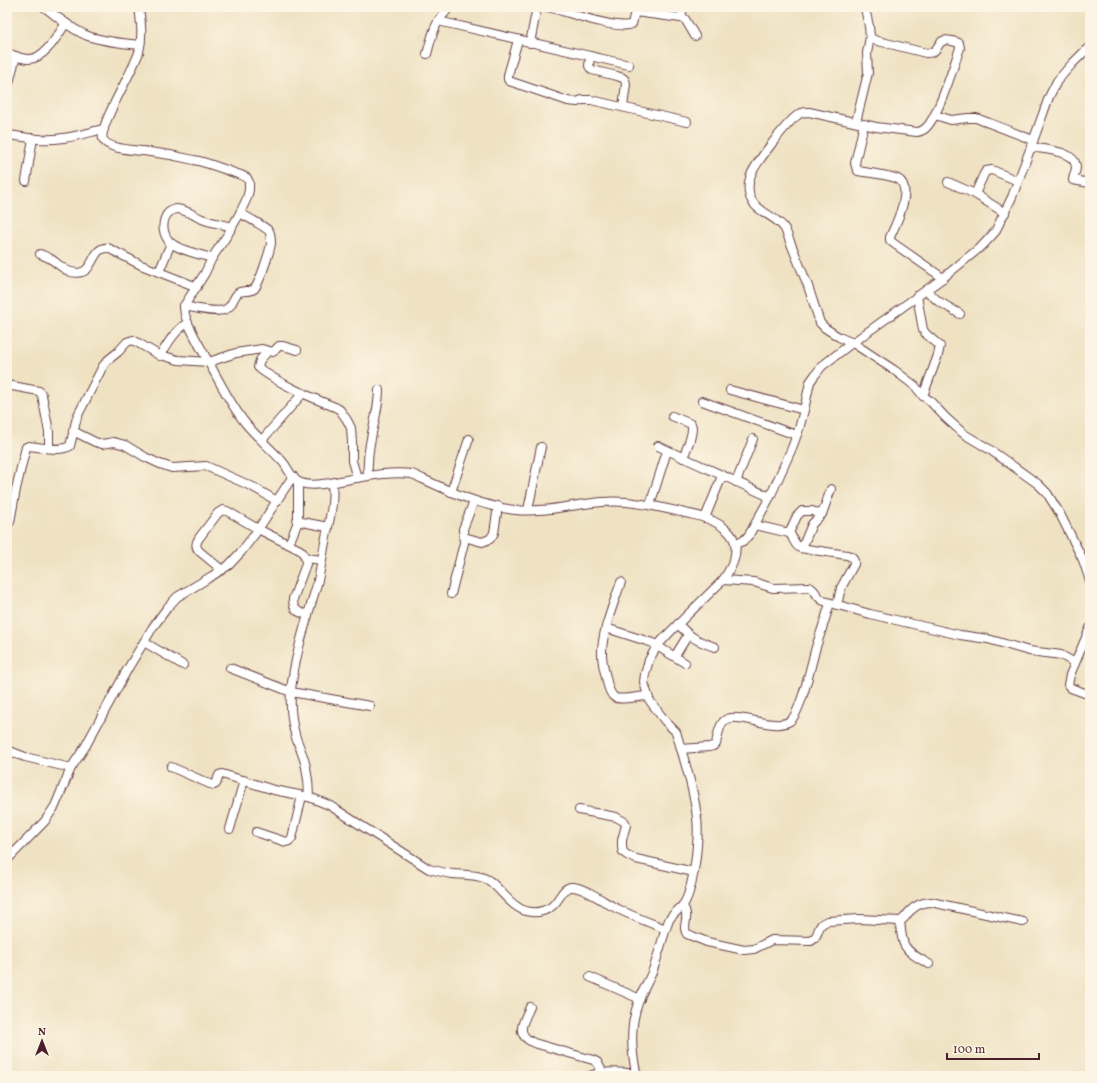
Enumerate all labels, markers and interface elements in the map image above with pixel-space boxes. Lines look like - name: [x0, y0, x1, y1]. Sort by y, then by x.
- north arrow: [22, 1021, 62, 1061]
- text: N: [38, 1025, 46, 1040]
- scale bar: [947, 1035, 1039, 1061]
- text: 100 m: [953, 1042, 986, 1058]

